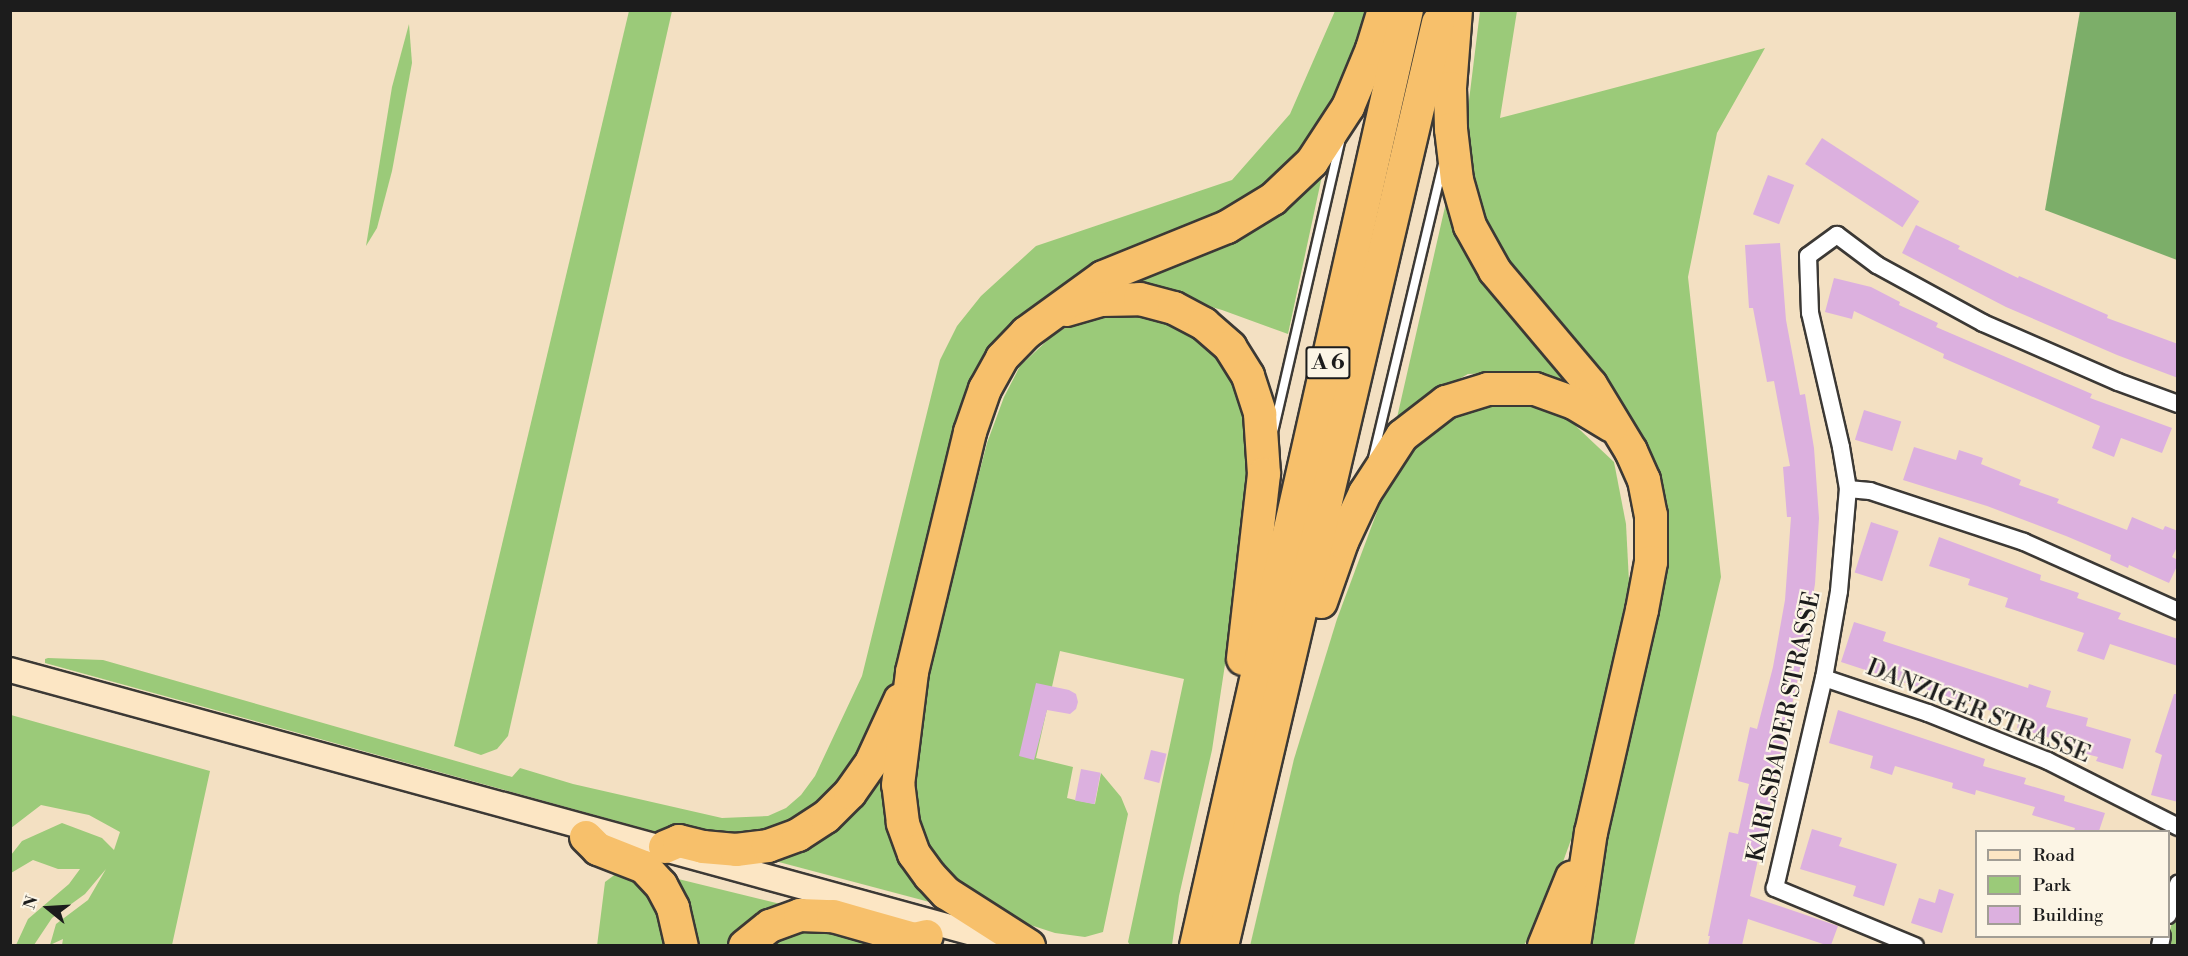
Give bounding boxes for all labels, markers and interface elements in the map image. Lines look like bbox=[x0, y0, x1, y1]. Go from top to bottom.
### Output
road number: A 6 bbox=[1304, 344, 1352, 382]
street label: KARLSBADER STRASSE bbox=[1742, 589, 1828, 865]
street label: DANZIGER STRASSE bbox=[1862, 654, 2094, 770]
legend bbox=[1975, 830, 2170, 938]
text: Road bbox=[2033, 844, 2075, 867]
text: Park bbox=[2033, 874, 2070, 897]
north arrow bbox=[18, 878, 78, 938]
text: N bbox=[19, 893, 42, 912]
text: Building bbox=[2033, 904, 2103, 927]

